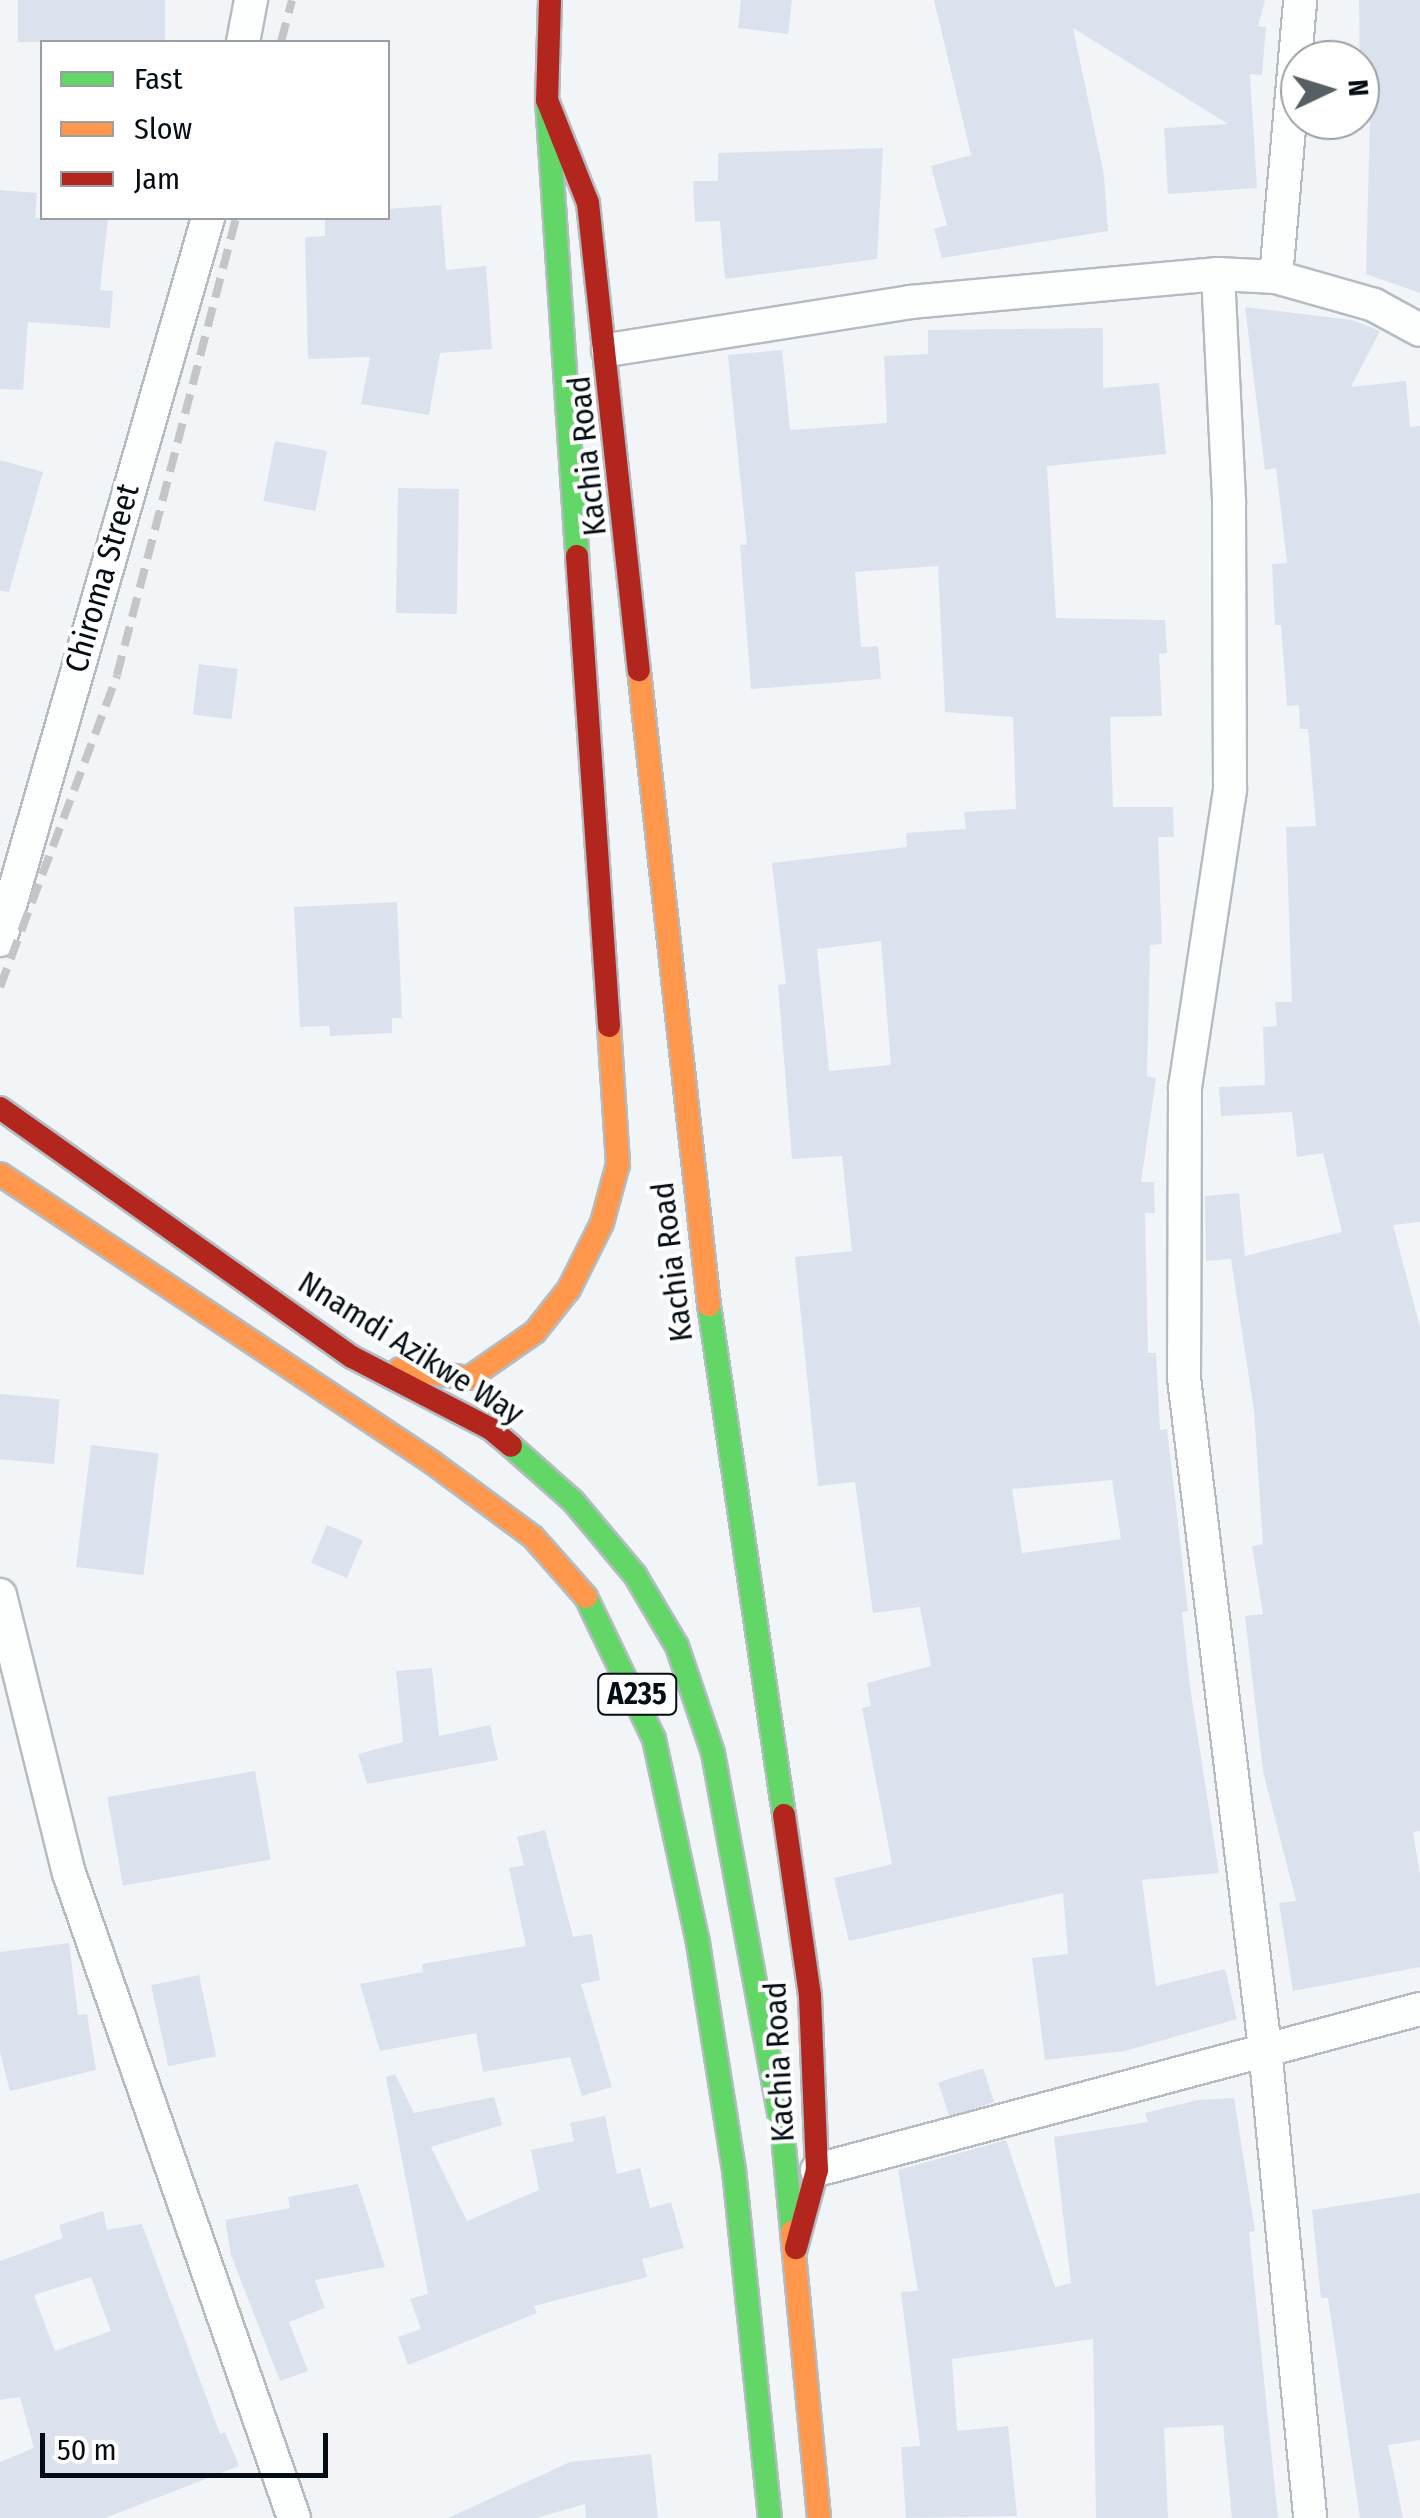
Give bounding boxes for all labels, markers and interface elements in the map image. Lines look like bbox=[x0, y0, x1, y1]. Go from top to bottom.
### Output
legend bbox=[40, 40, 390, 220]
north arrow bbox=[1280, 40, 1380, 140]
text: Fast bbox=[134, 61, 182, 97]
text: N bbox=[1341, 78, 1375, 98]
text: Slow bbox=[134, 111, 192, 147]
text: Jam bbox=[134, 161, 180, 197]
street label: Kachia Road bbox=[560, 374, 614, 538]
street label: Chiroma Street bbox=[57, 479, 147, 677]
street label: Kachia Road bbox=[643, 1180, 701, 1344]
street label: Nnamdi Azikwe Way bbox=[291, 1263, 531, 1433]
road number: A235 bbox=[597, 1669, 677, 1719]
street label: Kachia Road bbox=[756, 1981, 802, 2143]
scale bar bbox=[45, 2413, 332, 2475]
text: 50 m bbox=[57, 2432, 117, 2468]

